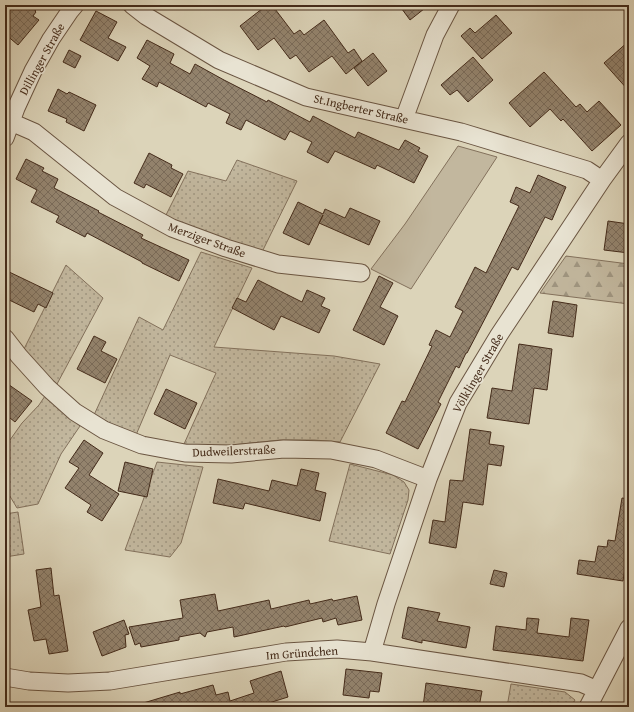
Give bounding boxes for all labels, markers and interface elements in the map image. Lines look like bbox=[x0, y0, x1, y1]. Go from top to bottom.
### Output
street label: Dillinger Straße bbox=[15, 19, 69, 98]
street label: St.Ingberter Straße bbox=[312, 89, 411, 128]
street label: Merziger Straße bbox=[166, 218, 249, 262]
street label: Völklinger Straße bbox=[448, 329, 507, 416]
street label: Dudweilerstraße bbox=[192, 441, 276, 460]
street label: Im Gründchen bbox=[265, 641, 339, 663]

